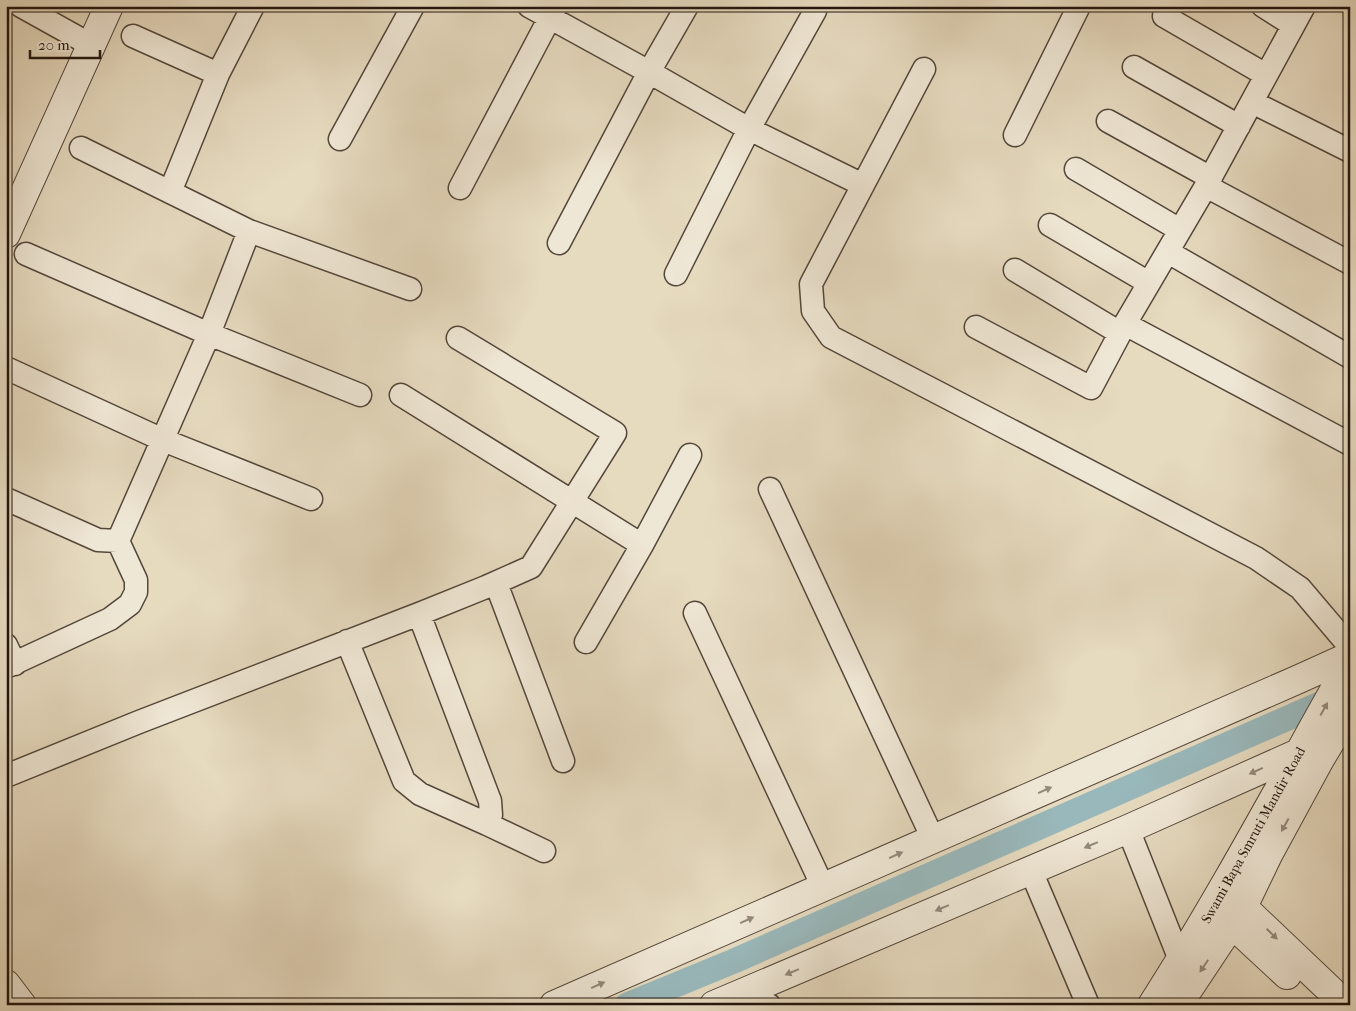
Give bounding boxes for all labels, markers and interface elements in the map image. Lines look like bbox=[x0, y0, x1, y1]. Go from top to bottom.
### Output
scale bar bbox=[30, 28, 100, 60]
text: 20 m bbox=[38, 36, 70, 54]
one-way arrow bbox=[1319, 702, 1328, 715]
street label: Swami Bapa Smruti Mandir Road bbox=[1198, 744, 1309, 927]
one-way arrow bbox=[1248, 767, 1263, 776]
one-way arrow bbox=[1038, 786, 1052, 794]
one-way arrow bbox=[1280, 818, 1289, 832]
one-way arrow bbox=[1084, 841, 1098, 849]
one-way arrow bbox=[889, 851, 903, 859]
one-way arrow bbox=[935, 905, 949, 913]
one-way arrow bbox=[740, 916, 754, 924]
one-way arrow bbox=[1265, 928, 1277, 940]
one-way arrow bbox=[1199, 959, 1208, 972]
one-way arrow bbox=[785, 968, 799, 976]
one-way arrow bbox=[591, 981, 605, 989]

